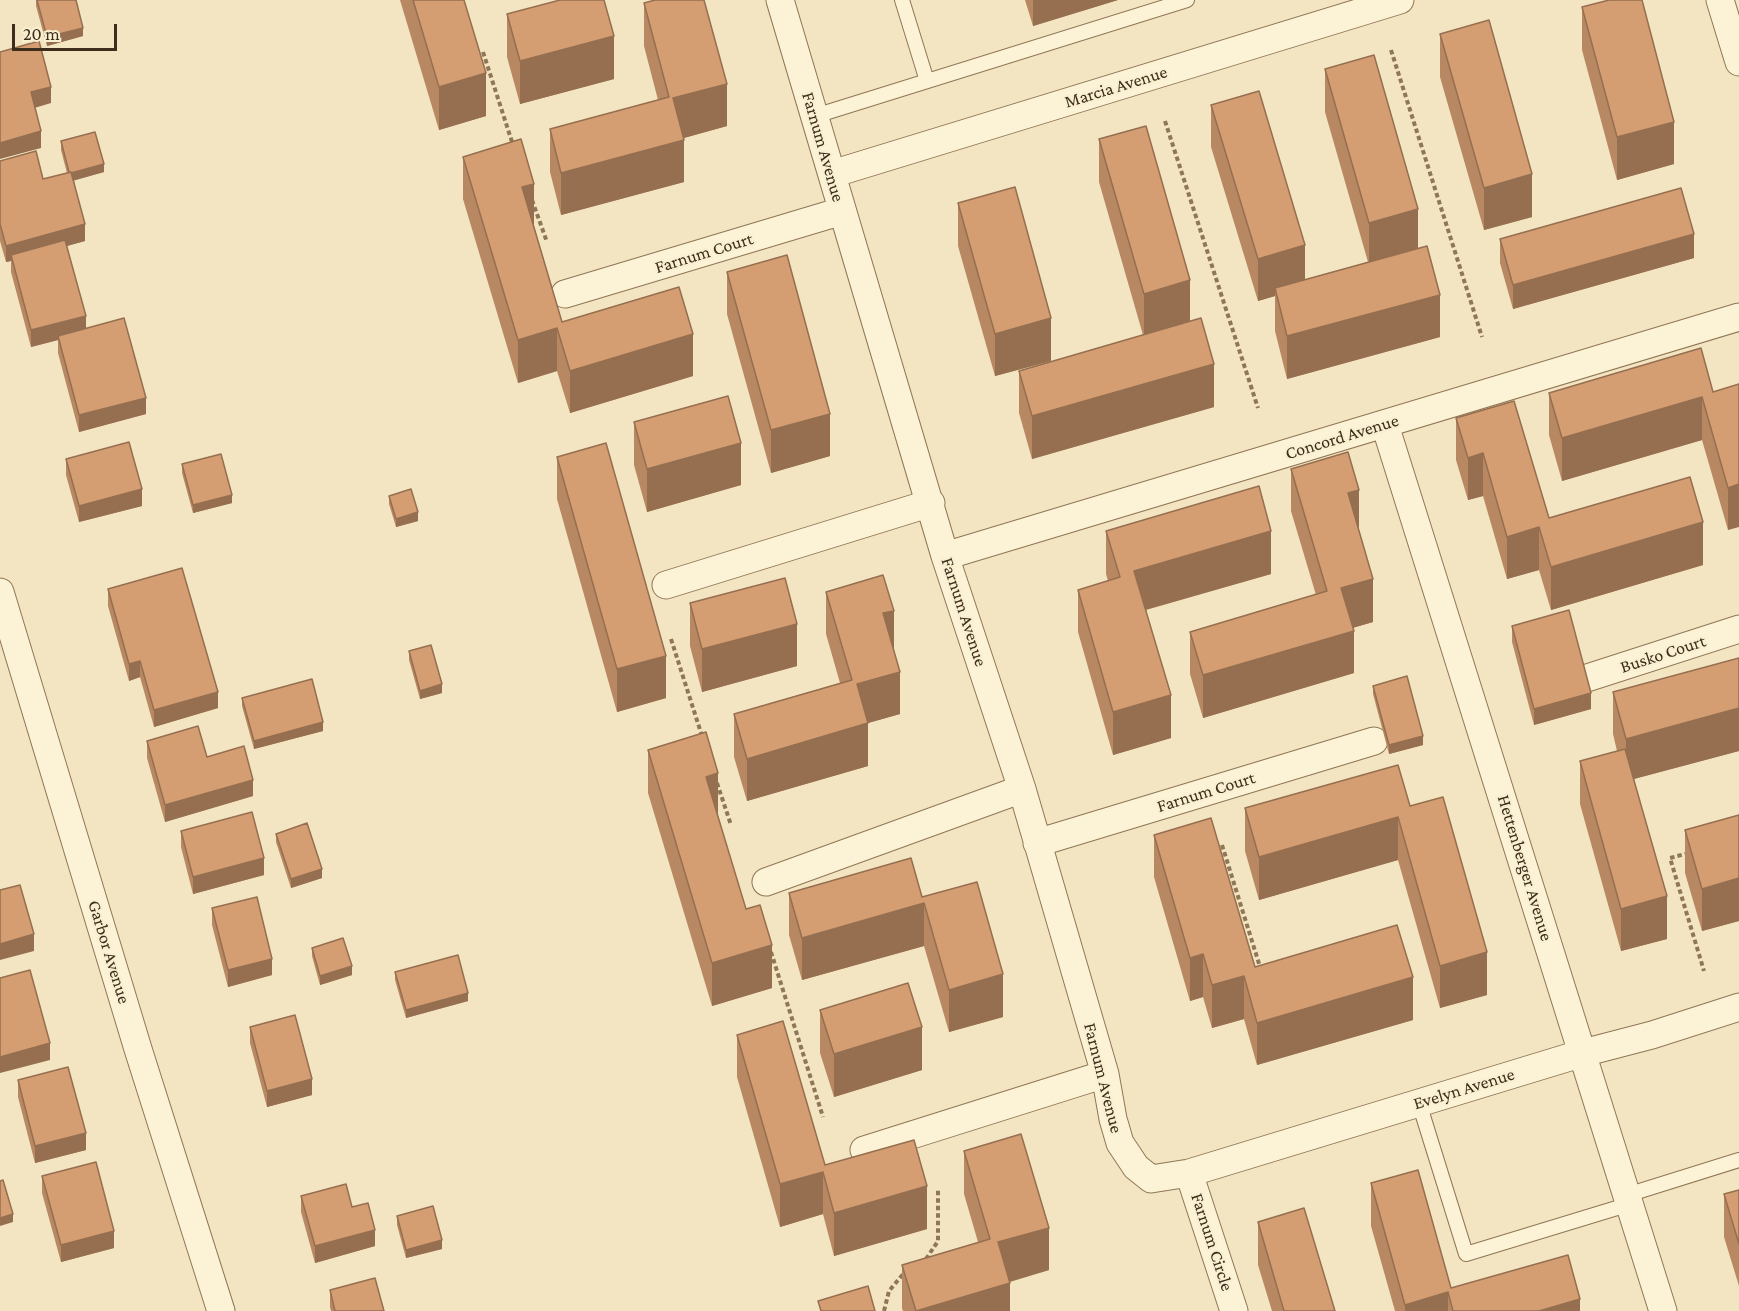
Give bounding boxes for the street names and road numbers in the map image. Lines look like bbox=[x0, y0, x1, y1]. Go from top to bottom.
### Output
street label: Marcia Avenue bbox=[1062, 61, 1170, 113]
street label: Farnum Avenue bbox=[797, 90, 849, 204]
street label: Farnum Court bbox=[652, 228, 756, 278]
street label: Concord Avenue bbox=[1283, 410, 1401, 464]
street label: Farnum Avenue bbox=[936, 555, 992, 669]
street label: Busko Court bbox=[1618, 630, 1708, 678]
street label: Farnum Court bbox=[1154, 767, 1258, 817]
street label: Hettenberger Avenue bbox=[1493, 792, 1557, 944]
street label: Garbor Avenue bbox=[83, 898, 135, 1006]
street label: Farnum Avenue bbox=[1079, 1020, 1127, 1136]
street label: Evelyn Avenue bbox=[1411, 1063, 1517, 1115]
street label: Farnum Circle bbox=[1186, 1190, 1238, 1294]

